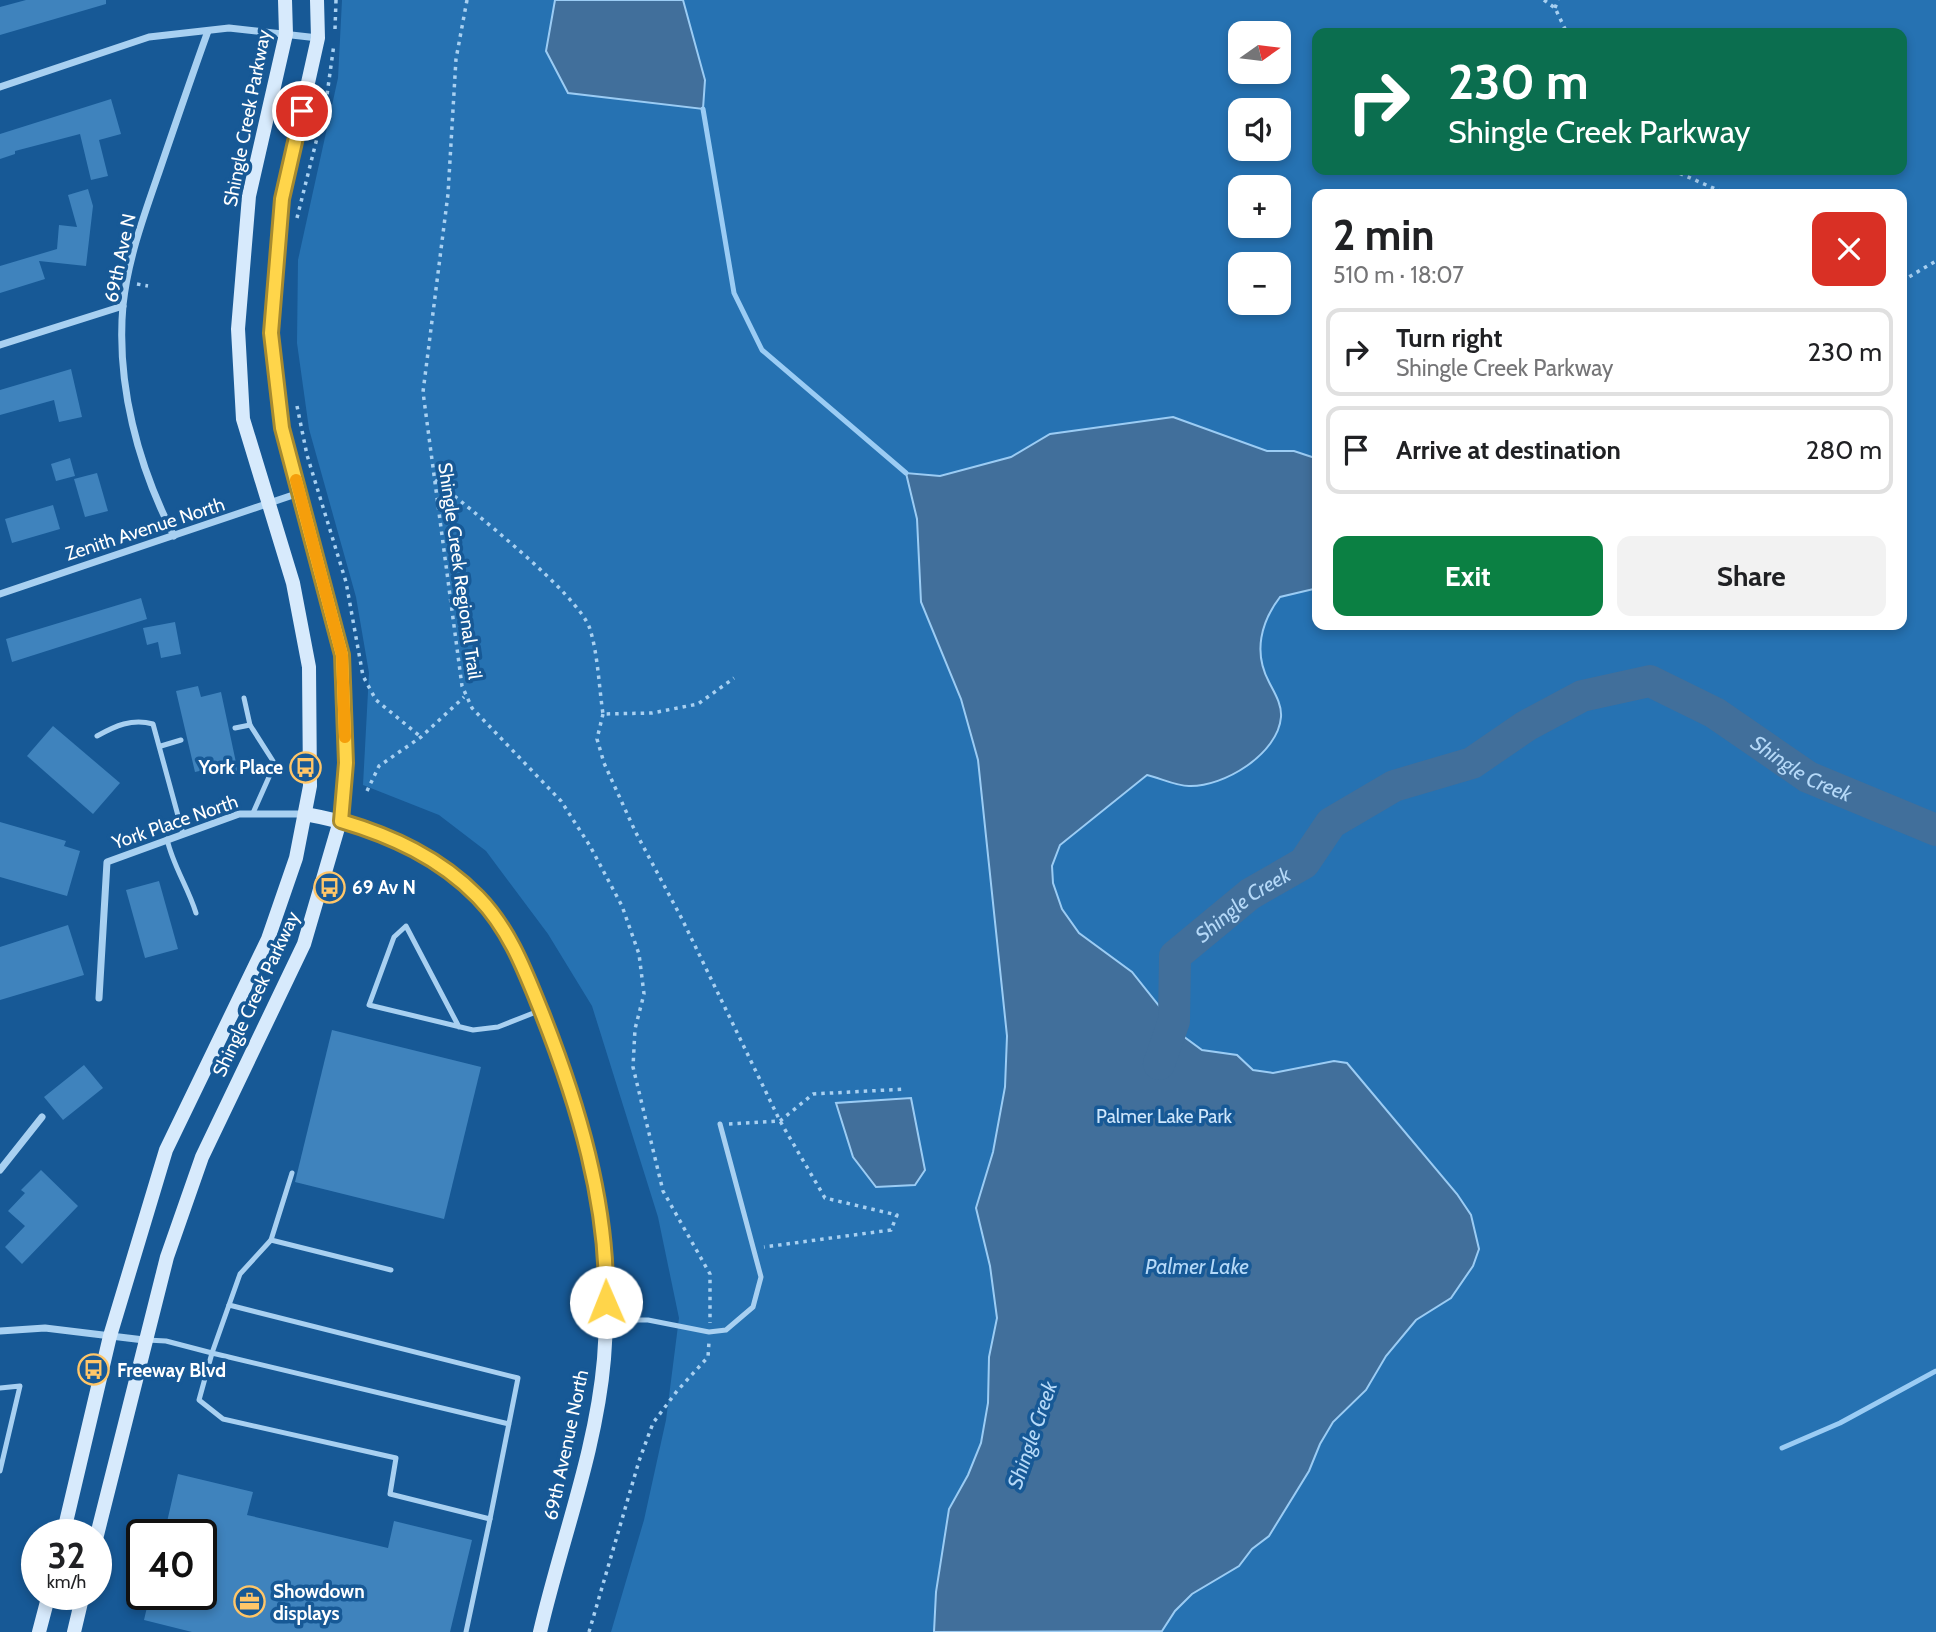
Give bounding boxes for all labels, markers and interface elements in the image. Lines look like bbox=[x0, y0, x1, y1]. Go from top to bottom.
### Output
north arrow bbox=[1228, 21, 1292, 84]
map controls bbox=[1228, 21, 1291, 315]
street label: Shingle Creek Parkway bbox=[219, 27, 276, 208]
text: 230 m bbox=[1448, 52, 1589, 111]
icon: right bbox=[1333, 56, 1424, 147]
pin bbox=[272, 81, 332, 141]
icon: arrive bbox=[283, 92, 321, 130]
button: sound bbox=[1228, 98, 1291, 161]
text: Shingle Creek Parkway bbox=[1448, 112, 1751, 151]
button: + bbox=[1228, 175, 1291, 238]
text: 2 min bbox=[1333, 209, 1434, 261]
street label: 69th Ave N bbox=[99, 212, 141, 304]
button: close bbox=[1812, 212, 1886, 286]
button: − bbox=[1228, 252, 1291, 315]
text: 510 m · 18:07 bbox=[1333, 261, 1464, 289]
text: Turn right bbox=[1396, 322, 1502, 354]
icon: right bbox=[1337, 333, 1375, 371]
text: 230 m bbox=[1808, 336, 1882, 368]
text: Shingle Creek Parkway bbox=[1396, 354, 1613, 382]
icon: arrive bbox=[1337, 431, 1375, 469]
text: Arrive at destination bbox=[1396, 434, 1621, 466]
text: 280 m bbox=[1806, 434, 1882, 466]
street label: Shingle Creek Regional Trail bbox=[433, 461, 487, 682]
street label: Zenith Avenue North bbox=[62, 492, 228, 566]
button: Exit bbox=[1333, 536, 1603, 616]
button: Share bbox=[1617, 536, 1886, 616]
water label: Shingle Creek bbox=[1747, 729, 1856, 807]
bus stop icon: York Place bbox=[289, 750, 323, 784]
place label: York Place bbox=[197, 756, 283, 779]
street label: York Place North bbox=[108, 790, 241, 855]
water label: Shingle Creek bbox=[1190, 861, 1295, 947]
bus stop icon: 69 Av N bbox=[312, 870, 346, 904]
place label: 69 Av N bbox=[352, 876, 416, 899]
street label: Shingle Creek Parkway bbox=[208, 907, 305, 1080]
park label: Palmer Lake Park bbox=[1096, 1105, 1232, 1128]
water label: Palmer Lake bbox=[1145, 1254, 1249, 1279]
position arrow bbox=[569, 1265, 643, 1339]
bus stop icon: Freeway Blvd bbox=[77, 1353, 111, 1387]
place label: Freeway Blvd bbox=[117, 1359, 226, 1382]
street label: 69th Avenue North bbox=[539, 1368, 593, 1522]
water label: Shingle Creek bbox=[1002, 1377, 1062, 1492]
speed limit sign: 40 bbox=[126, 1519, 217, 1610]
text: 32 bbox=[48, 1534, 85, 1577]
text: km/h bbox=[47, 1571, 86, 1593]
place label: Showdown displays bbox=[273, 1580, 365, 1625]
office icon: Showdown displays bbox=[233, 1585, 267, 1619]

